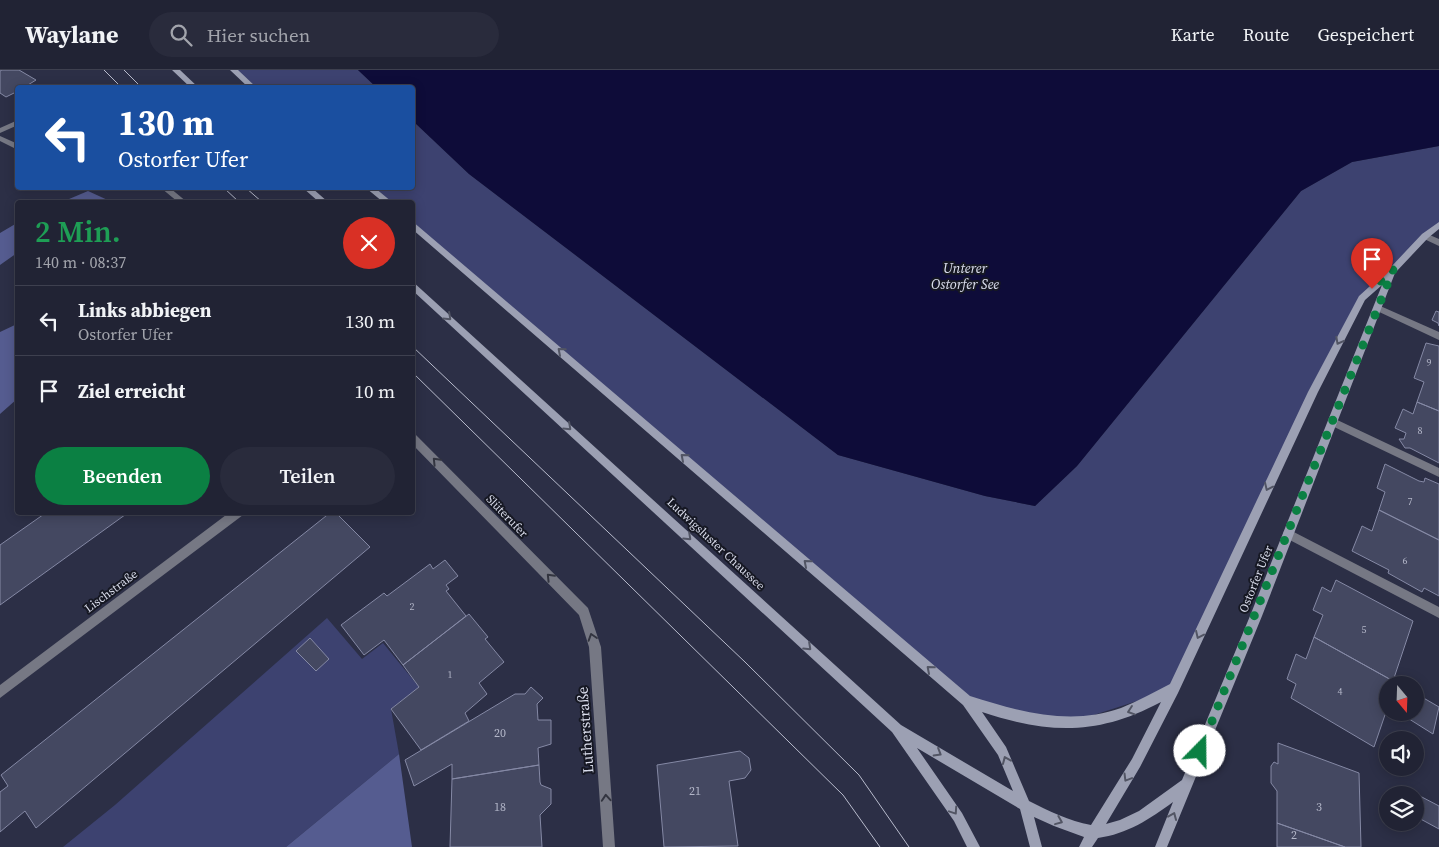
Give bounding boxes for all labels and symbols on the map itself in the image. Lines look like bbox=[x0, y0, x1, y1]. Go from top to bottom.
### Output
pin bbox=[1351, 238, 1393, 289]
water label: Unterer Ostorfer See bbox=[931, 258, 999, 294]
one-way arrow bbox=[443, 311, 452, 320]
one-way arrow bbox=[1335, 336, 1345, 345]
one-way arrow bbox=[557, 348, 566, 357]
house number: 9 bbox=[1427, 356, 1432, 369]
one-way arrow bbox=[563, 421, 572, 430]
house number: 8 bbox=[1418, 424, 1423, 437]
one-way arrow bbox=[681, 455, 690, 463]
one-way arrow bbox=[433, 458, 442, 467]
one-way arrow bbox=[1264, 482, 1274, 491]
street label: Slüterufer bbox=[483, 491, 531, 541]
street label: Ludwigsluster Chaussee bbox=[664, 494, 768, 594]
house number: 7 bbox=[1408, 495, 1413, 508]
one-way arrow bbox=[682, 531, 691, 540]
street label: Ostorfer Ufer bbox=[1235, 543, 1277, 615]
house number: 6 bbox=[1403, 554, 1408, 567]
one-way arrow bbox=[804, 560, 813, 569]
street label: Lischstraße bbox=[81, 566, 141, 616]
one-way arrow bbox=[547, 574, 556, 583]
house number: 2 bbox=[410, 600, 415, 613]
house number: 5 bbox=[1362, 623, 1367, 636]
one-way arrow bbox=[1196, 629, 1206, 638]
one-way arrow bbox=[588, 633, 598, 641]
one-way arrow bbox=[802, 641, 811, 650]
one-way arrow bbox=[927, 666, 936, 675]
house number: 1 bbox=[448, 668, 453, 681]
north arrow bbox=[1379, 676, 1424, 721]
house number: 4 bbox=[1338, 685, 1343, 698]
street label: Lutherstraße bbox=[571, 686, 599, 774]
one-way arrow bbox=[1127, 705, 1136, 715]
position arrow bbox=[1173, 724, 1225, 776]
house number: 20 bbox=[494, 725, 506, 741]
one-way arrow bbox=[933, 746, 942, 756]
one-way arrow bbox=[1002, 756, 1013, 765]
one-way arrow bbox=[1124, 773, 1133, 782]
house number: 21 bbox=[689, 783, 701, 799]
one-way arrow bbox=[600, 794, 611, 802]
house number: 18 bbox=[494, 799, 506, 815]
house number: 3 bbox=[1316, 799, 1322, 815]
one-way arrow bbox=[948, 805, 957, 815]
one-way arrow bbox=[1167, 812, 1178, 821]
one-way arrow bbox=[1054, 815, 1063, 825]
house number: 2 bbox=[1291, 827, 1297, 843]

